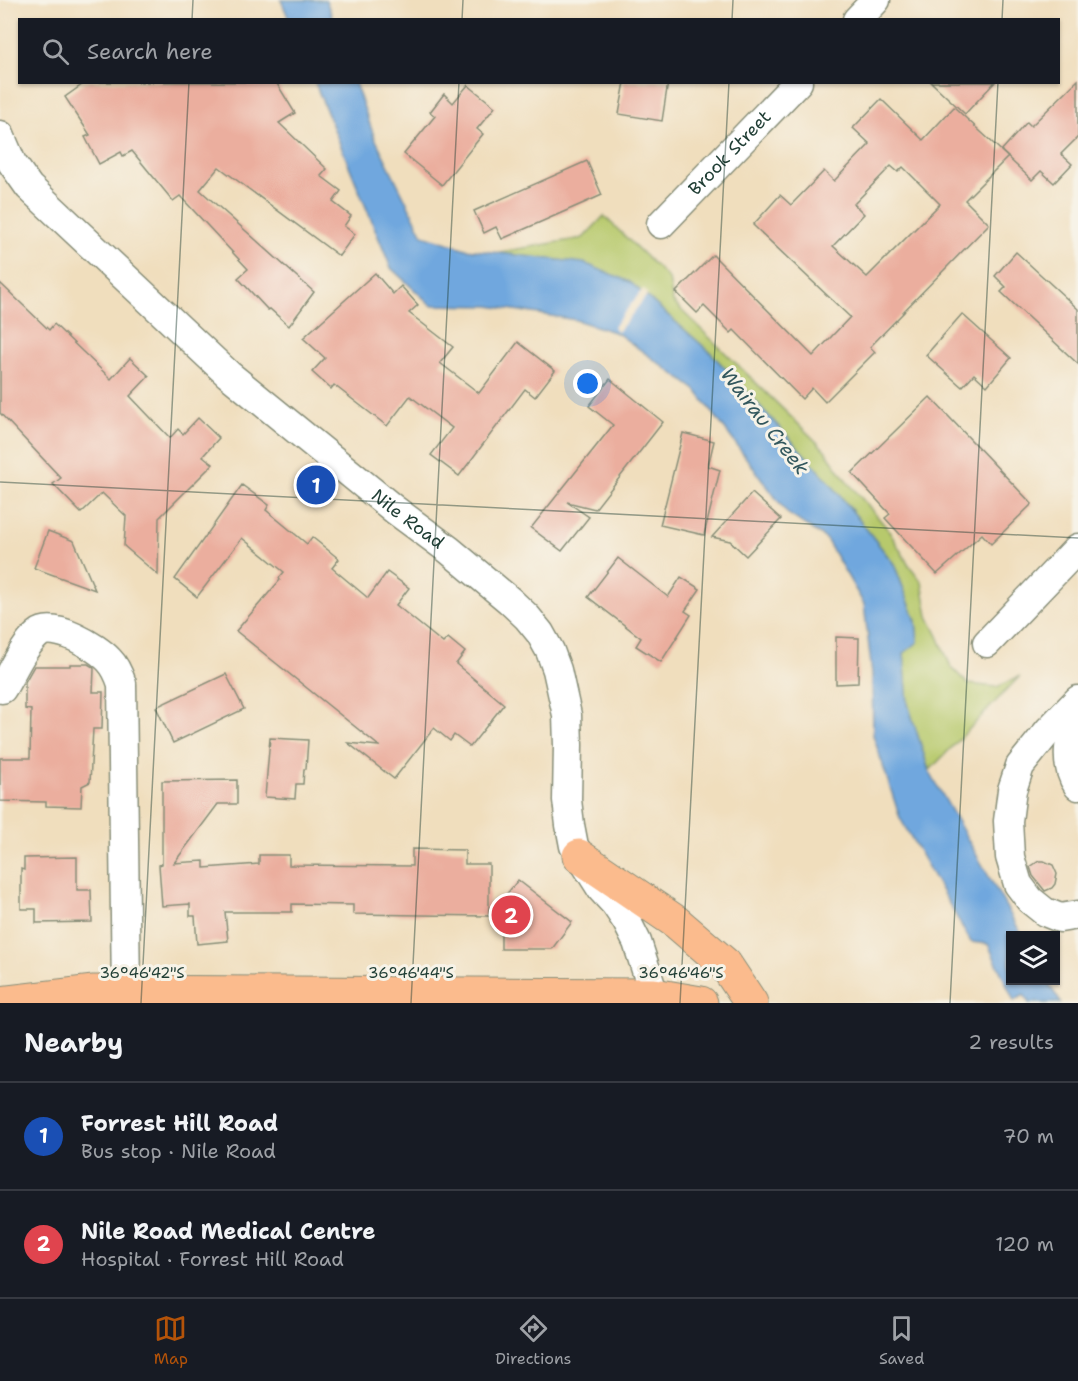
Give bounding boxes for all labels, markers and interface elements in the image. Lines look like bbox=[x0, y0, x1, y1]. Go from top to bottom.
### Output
search box bbox=[18, 18, 1060, 84]
icon: search bbox=[39, 35, 72, 68]
text: Search here bbox=[87, 37, 213, 66]
street label: Brook Street bbox=[683, 105, 776, 200]
water label: Wairau Creek bbox=[715, 362, 815, 480]
your location bbox=[573, 369, 602, 398]
pin: 1 bbox=[296, 462, 336, 508]
street label: Nile Road bbox=[366, 484, 449, 554]
pin: 2 bbox=[492, 892, 530, 938]
map controls bbox=[1006, 931, 1060, 985]
button: layers bbox=[1006, 931, 1060, 985]
text: 36°46'42"S bbox=[99, 963, 185, 983]
text: 36°46'44"S bbox=[368, 963, 454, 983]
text: 36°46'46"S bbox=[638, 963, 724, 983]
text: Nearby bbox=[24, 1025, 123, 1060]
text: 2 results bbox=[968, 1029, 1054, 1055]
text: Forrest Hill Road bbox=[81, 1109, 278, 1138]
text: 1 bbox=[39, 1123, 48, 1149]
text: 70 m bbox=[1002, 1123, 1054, 1149]
text: Bus stop · Nile Road bbox=[81, 1138, 276, 1164]
text: Nile Road Medical Centre bbox=[81, 1217, 375, 1246]
text: 2 bbox=[37, 1231, 51, 1257]
text: 120 m bbox=[995, 1231, 1054, 1257]
text: Hospital · Forrest Hill Road bbox=[81, 1246, 344, 1272]
tab: Map bbox=[154, 1312, 188, 1369]
tab: Directions bbox=[495, 1312, 572, 1369]
tab: Saved bbox=[879, 1312, 924, 1369]

